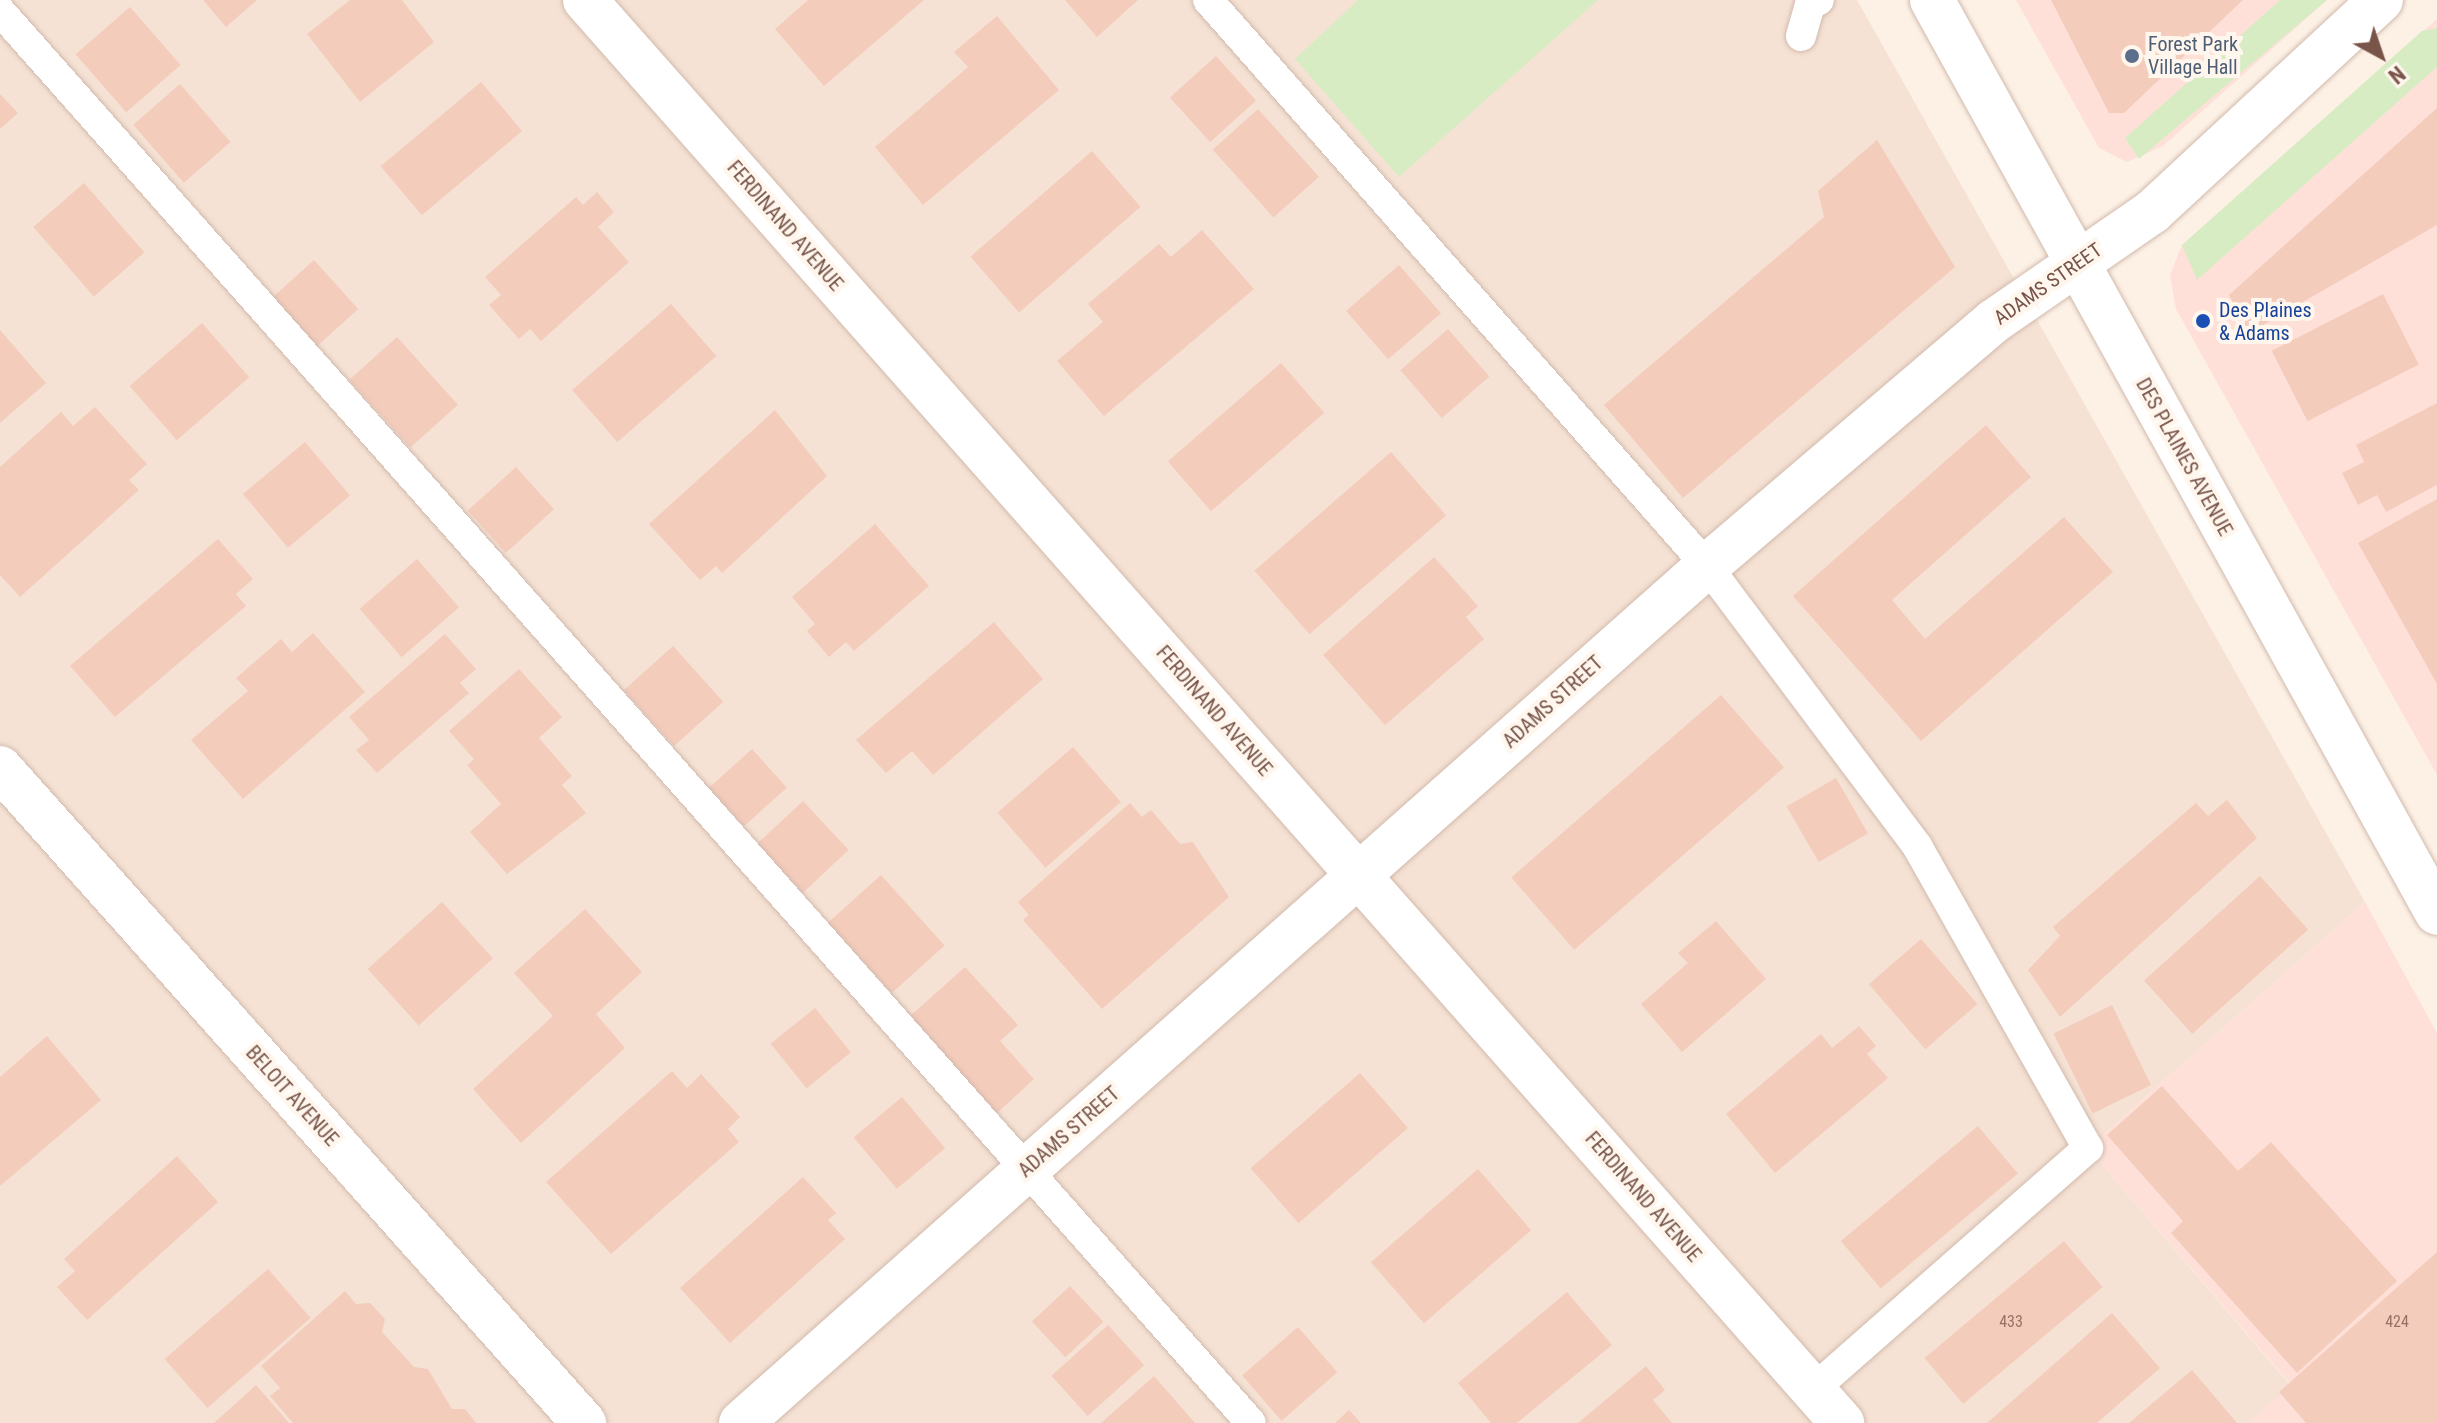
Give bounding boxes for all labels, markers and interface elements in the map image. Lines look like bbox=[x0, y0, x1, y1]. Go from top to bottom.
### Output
north arrow bbox=[2341, 16, 2421, 96]
place label: Forest Park Village Hall bbox=[2148, 32, 2238, 79]
marker: Forest Park Village Hall bbox=[2123, 47, 2141, 65]
text: N bbox=[2384, 61, 2410, 89]
street label: FERDINAND AVENUE bbox=[722, 156, 848, 296]
street label: ADAMS STREET bbox=[1989, 238, 2107, 330]
place label: Des Plaines & Adams bbox=[2219, 298, 2312, 345]
marker: Des Plaines & Adams bbox=[2194, 312, 2212, 330]
street label: DES PLAINES AVENUE bbox=[2131, 374, 2237, 540]
street label: FERDINAND AVENUE bbox=[1151, 641, 1277, 781]
street label: ADAMS STREET bbox=[1498, 651, 1608, 753]
street label: BELOIT AVENUE bbox=[241, 1041, 343, 1151]
street label: ADAMS STREET bbox=[1013, 1082, 1125, 1182]
street label: FERDINAND AVENUE bbox=[1580, 1127, 1706, 1267]
house number: 433 bbox=[1999, 1312, 2023, 1332]
house number: 424 bbox=[2385, 1312, 2409, 1332]

